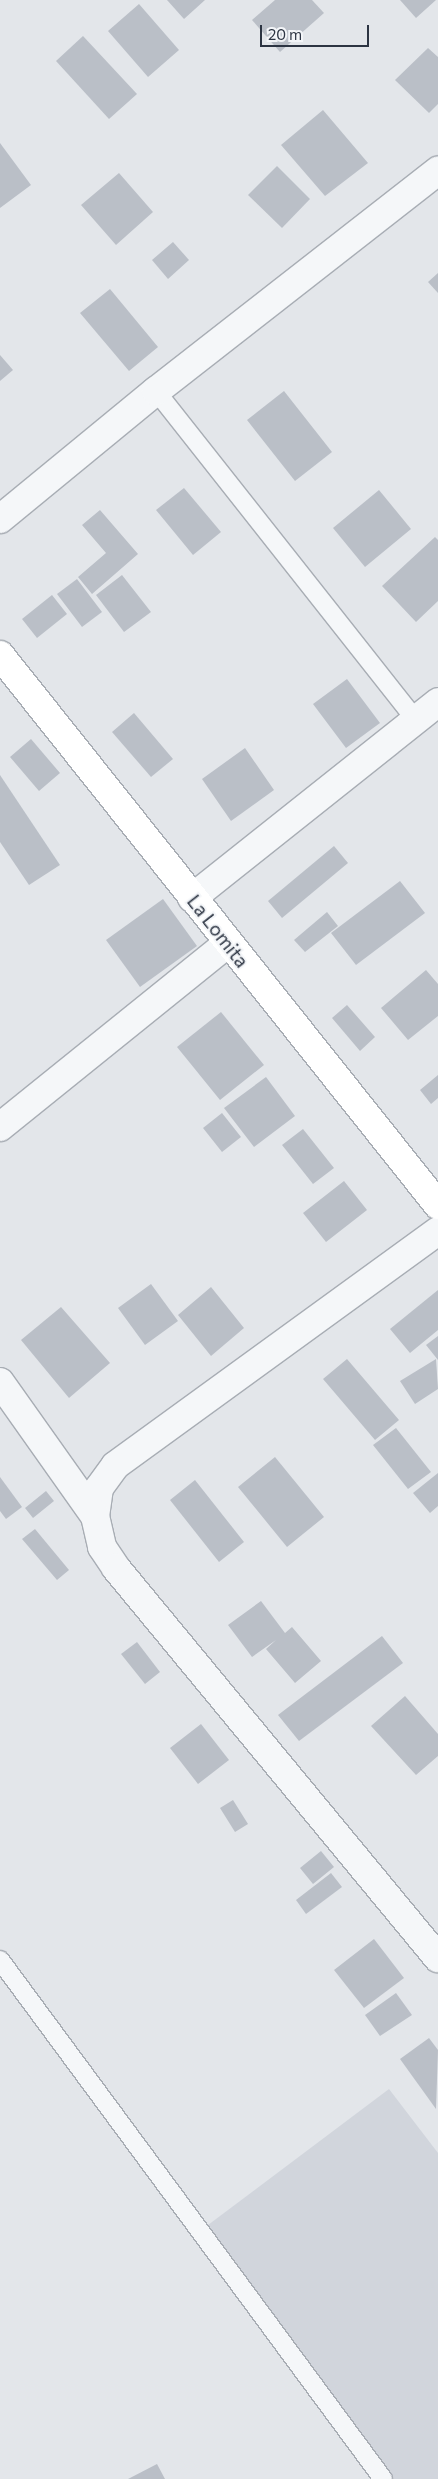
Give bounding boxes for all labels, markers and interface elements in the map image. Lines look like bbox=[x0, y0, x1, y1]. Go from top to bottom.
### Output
scale bar bbox=[263, 15, 372, 47]
text: 20 m bbox=[268, 25, 302, 43]
street label: La Lomita bbox=[183, 890, 253, 972]

